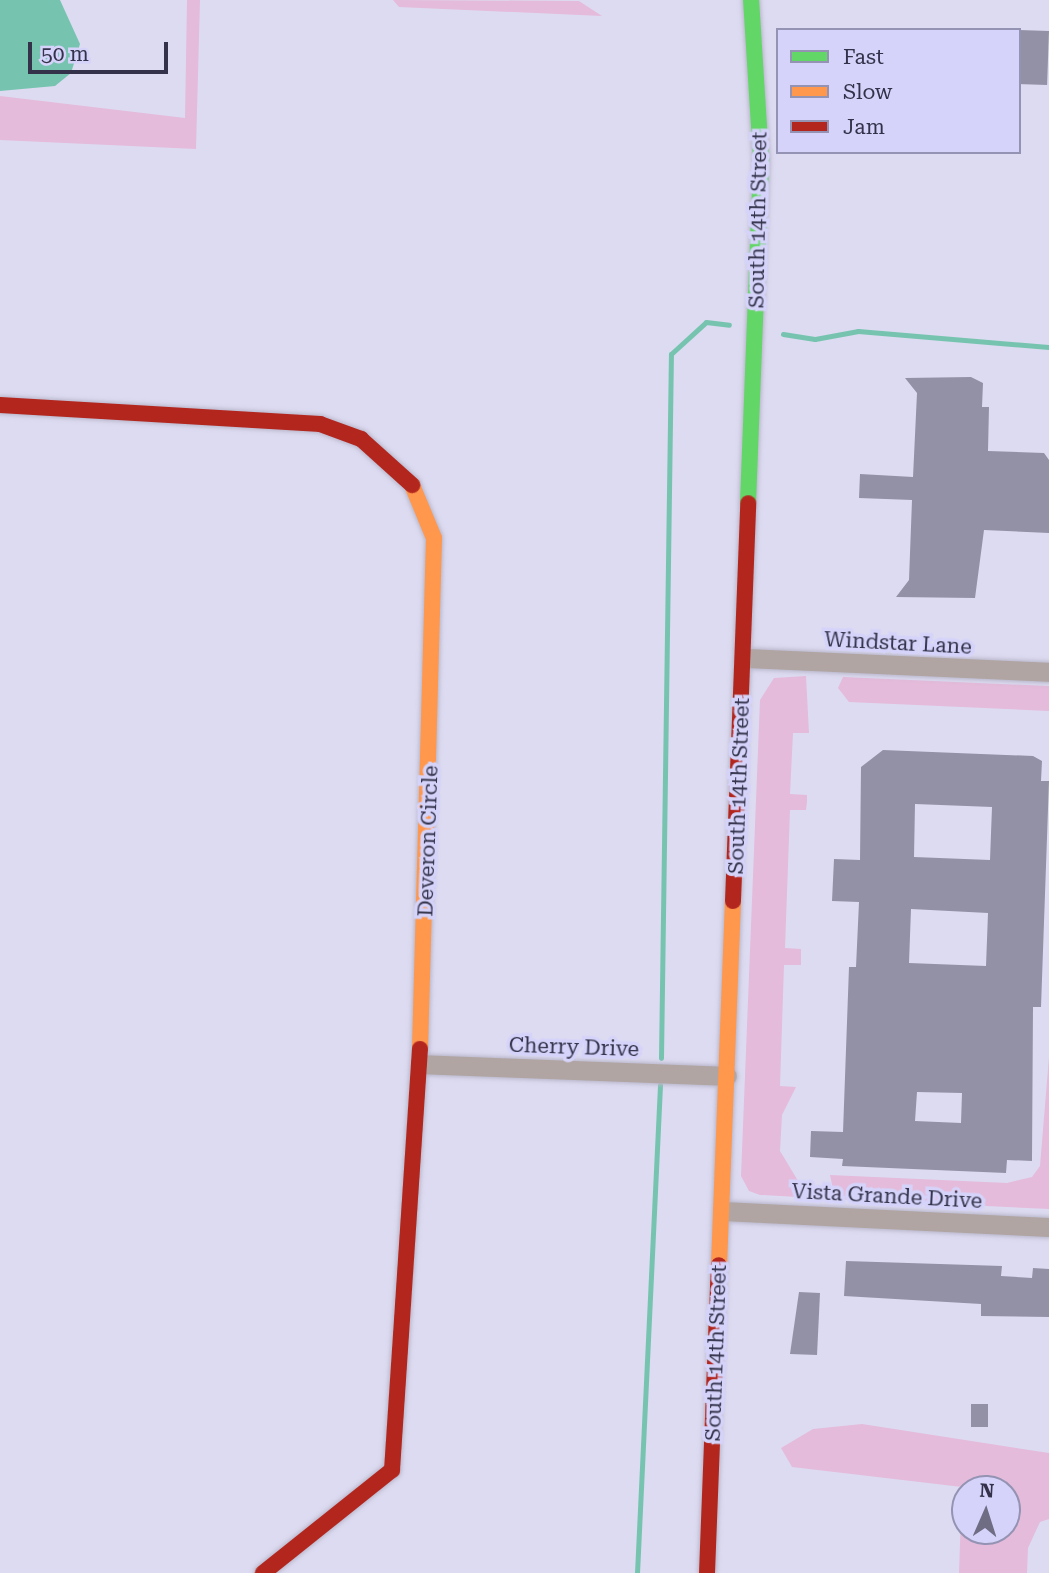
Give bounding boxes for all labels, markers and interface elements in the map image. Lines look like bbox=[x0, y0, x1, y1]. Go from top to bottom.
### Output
scale bar bbox=[32, 28, 172, 72]
legend bbox=[776, 28, 1021, 154]
text: 50 m bbox=[41, 42, 89, 66]
text: Fast bbox=[843, 45, 884, 69]
text: Slow bbox=[843, 80, 892, 104]
text: Jam bbox=[843, 115, 885, 139]
street label: South 14th Street bbox=[744, 132, 772, 308]
street label: Windstar Lane bbox=[824, 627, 972, 659]
street label: South 14th Street bbox=[723, 697, 755, 875]
street label: Deveron Circle bbox=[413, 765, 443, 917]
street label: Cherry Drive bbox=[508, 1032, 640, 1062]
street label: Vista Grande Drive bbox=[791, 1178, 983, 1214]
street label: South 14th Street bbox=[700, 1264, 732, 1442]
north arrow bbox=[951, 1475, 1021, 1545]
text: N bbox=[979, 1479, 995, 1502]

